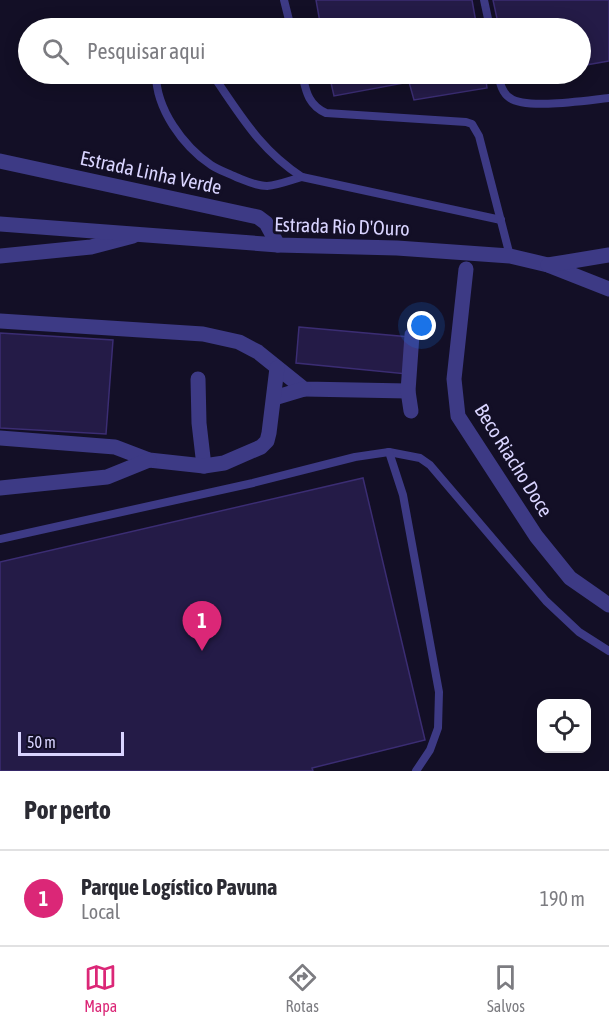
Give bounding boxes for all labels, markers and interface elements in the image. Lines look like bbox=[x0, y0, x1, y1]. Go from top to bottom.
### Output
search box bbox=[18, 18, 591, 84]
icon: search bbox=[39, 35, 72, 68]
text: Pesquisar aqui bbox=[87, 38, 205, 64]
street label: Estrada Linha Verde bbox=[78, 146, 224, 198]
street label: Estrada Rio D'Ouro bbox=[274, 212, 410, 240]
your location bbox=[407, 311, 436, 340]
street label: Beco Riacho Doce bbox=[470, 400, 558, 520]
pin: 1 bbox=[182, 602, 222, 651]
map controls bbox=[537, 699, 591, 753]
button: locate bbox=[537, 699, 591, 753]
scale bar bbox=[18, 729, 124, 756]
text: 50 m bbox=[27, 733, 56, 751]
text: Por perto bbox=[24, 795, 111, 825]
text: Parque Logístico Pavuna bbox=[81, 874, 277, 900]
text: 1 bbox=[39, 887, 48, 910]
text: 190 m bbox=[540, 887, 585, 910]
text: Local bbox=[81, 900, 120, 923]
tab: Mapa bbox=[84, 961, 117, 1015]
tab: Rotas bbox=[286, 961, 319, 1015]
tab: Salvos bbox=[487, 961, 525, 1015]

